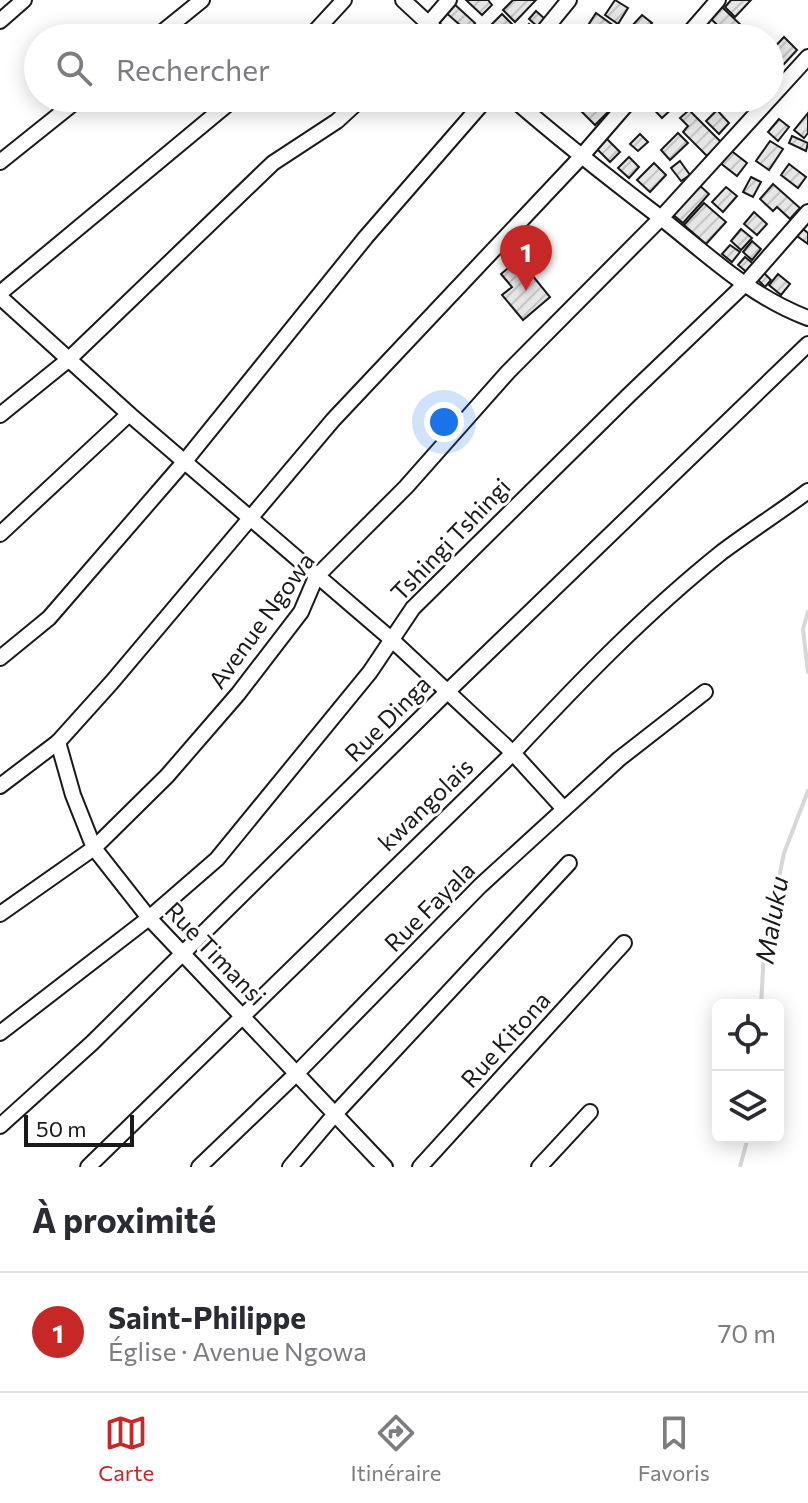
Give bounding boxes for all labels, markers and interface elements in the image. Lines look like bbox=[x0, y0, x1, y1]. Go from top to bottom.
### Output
search box bbox=[24, 24, 784, 112]
icon: search bbox=[52, 46, 96, 90]
text: Rechercher bbox=[116, 50, 270, 87]
pin: 1 bbox=[500, 225, 552, 291]
your location bbox=[424, 402, 464, 442]
street label: Tshingi Tshingi bbox=[384, 472, 516, 606]
street label: Avenue Ngowa bbox=[202, 547, 320, 694]
street label: Rue Dinga bbox=[338, 669, 436, 767]
street label: kwangolais bbox=[371, 751, 479, 856]
street label: Rue Fayala bbox=[378, 855, 480, 957]
water label: Maluku bbox=[748, 874, 793, 966]
street label: Rue Timansi bbox=[160, 895, 273, 1011]
street label: Rue Kitona bbox=[454, 985, 556, 1093]
map controls bbox=[712, 999, 784, 1143]
button: locate bbox=[712, 999, 784, 1071]
button: layers bbox=[712, 1071, 784, 1143]
scale bar bbox=[24, 1111, 134, 1147]
text: 50 m bbox=[36, 1115, 86, 1142]
text: À proximité bbox=[32, 1198, 216, 1240]
text: Saint-Philippe bbox=[108, 1298, 306, 1335]
text: 1 bbox=[52, 1317, 64, 1348]
text: 70 m bbox=[718, 1317, 776, 1348]
text: Église · Avenue Ngowa bbox=[108, 1335, 367, 1366]
tab: Carte bbox=[98, 1411, 154, 1486]
tab: Itinéraire bbox=[351, 1411, 441, 1486]
tab: Favoris bbox=[638, 1411, 710, 1486]

